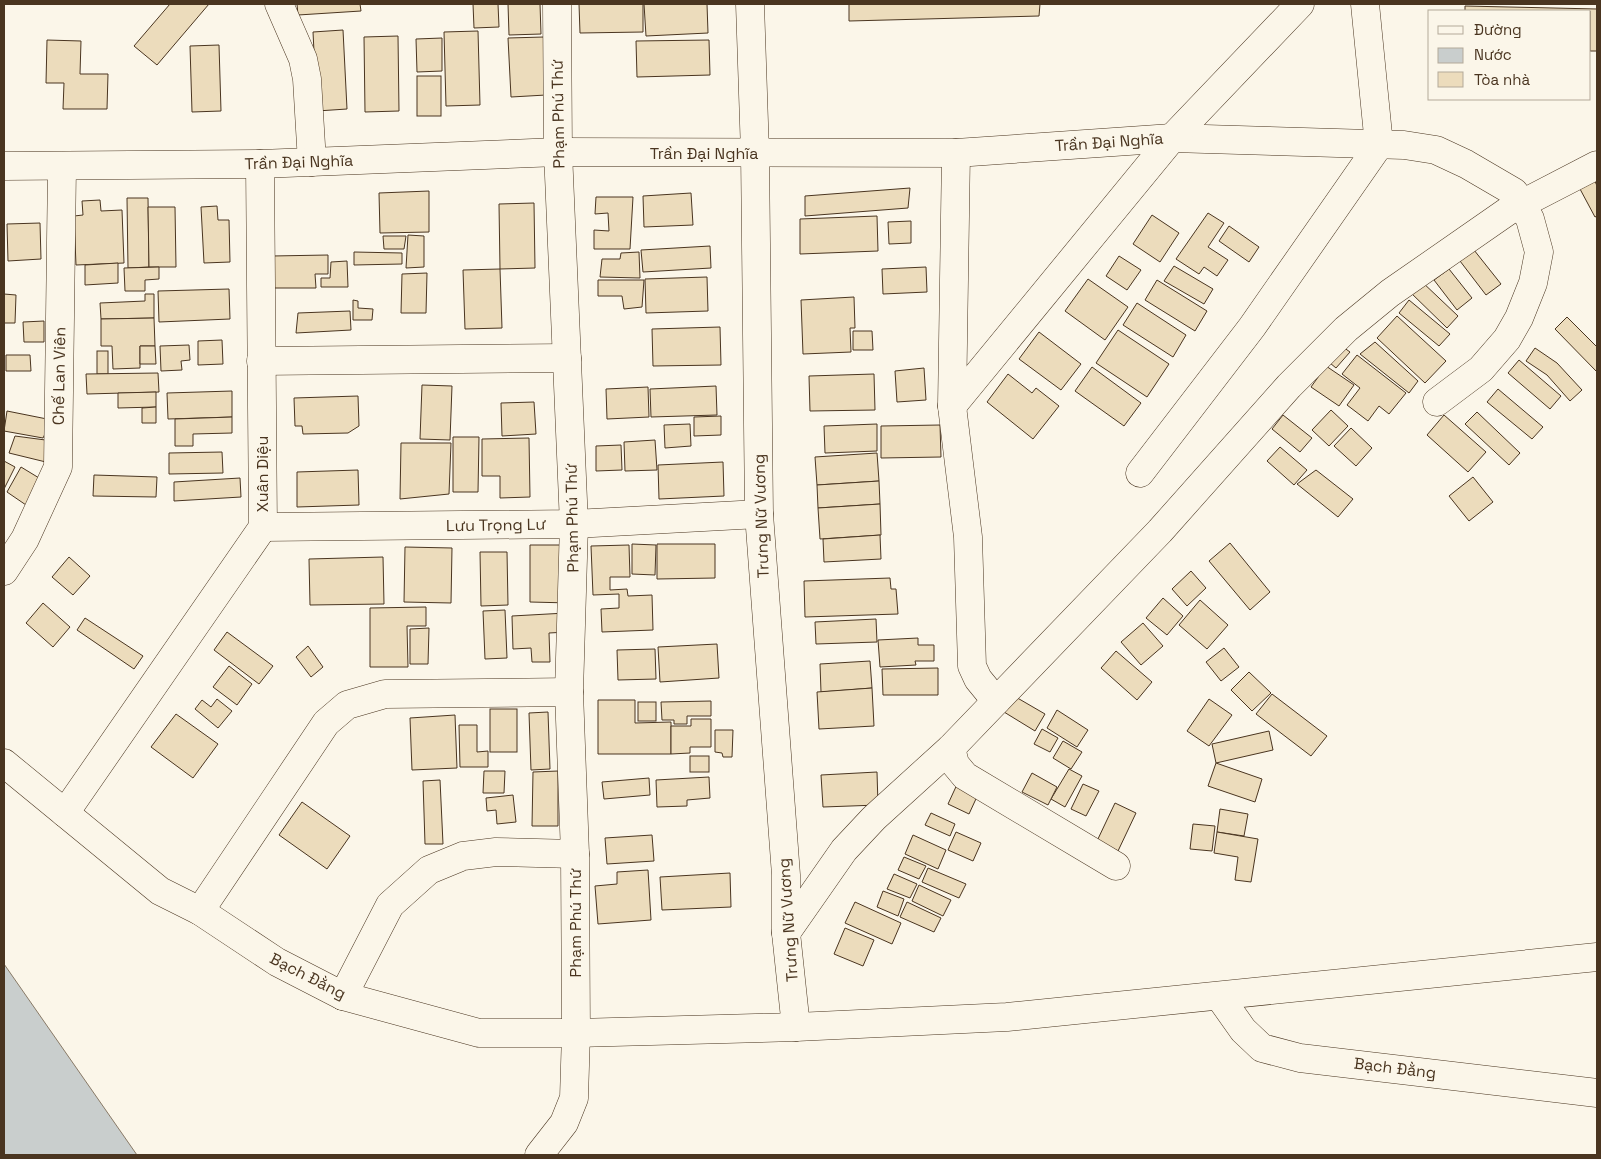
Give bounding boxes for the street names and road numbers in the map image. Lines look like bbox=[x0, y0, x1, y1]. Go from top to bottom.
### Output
street label: Phạm Phú Thứ bbox=[547, 59, 569, 169]
street label: Trần Đại Nghĩa bbox=[1054, 128, 1164, 156]
street label: Trần Đại Nghĩa bbox=[650, 143, 758, 164]
street label: Trần Đại Nghĩa bbox=[244, 150, 354, 174]
street label: Chế Lan Viên bbox=[48, 327, 70, 425]
street label: Xuân Diệu bbox=[252, 436, 273, 512]
street label: Trưng Nữ Vương bbox=[748, 454, 774, 578]
street label: Phạm Phú Thứ bbox=[561, 463, 583, 573]
street label: Lưu Trọng Lư bbox=[446, 514, 547, 536]
street label: Trưng Nữ Vương bbox=[773, 857, 803, 983]
street label: Phạm Phú Thứ bbox=[565, 868, 586, 977]
street label: Bạch Đằng bbox=[266, 948, 350, 1004]
street label: Bạch Đằng bbox=[1353, 1053, 1437, 1083]

